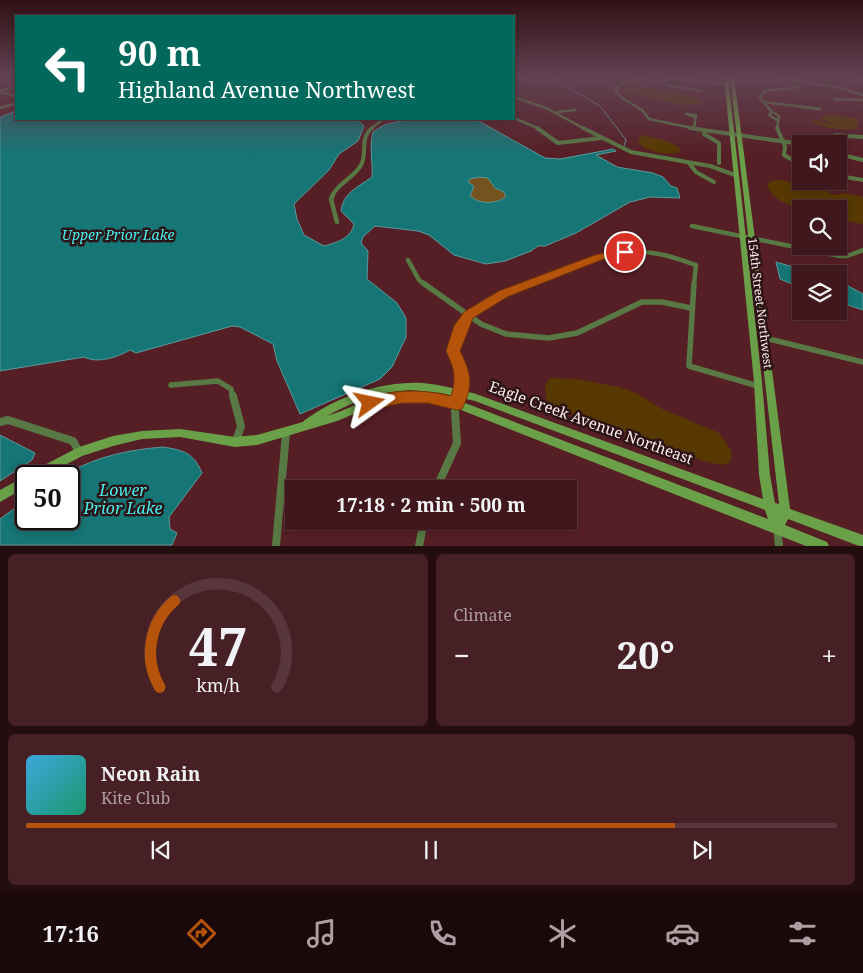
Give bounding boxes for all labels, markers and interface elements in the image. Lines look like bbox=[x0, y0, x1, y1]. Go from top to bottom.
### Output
text: 90 m bbox=[118, 29, 201, 76]
icon: left bbox=[35, 35, 100, 100]
text: Highland Avenue Northwest bbox=[118, 74, 415, 104]
map controls bbox=[792, 135, 847, 320]
button: sound bbox=[792, 135, 847, 190]
button: search bbox=[792, 200, 847, 255]
water label: Upper Prior Lake bbox=[62, 225, 174, 244]
pin bbox=[604, 231, 646, 273]
street label: 154th Street Northwest bbox=[744, 237, 777, 369]
icon: arrive bbox=[611, 238, 639, 266]
button: layers bbox=[792, 265, 847, 320]
position arrow bbox=[343, 376, 395, 428]
street label: Eagle Creek Avenue Northeast bbox=[487, 376, 696, 468]
speed limit sign: 50 bbox=[15, 465, 80, 530]
water label: Lower Prior Lake bbox=[82, 479, 163, 519]
text: 17:18 · 2 min · 500 m bbox=[336, 492, 526, 518]
text: Climate bbox=[454, 604, 512, 626]
text: 47 bbox=[188, 610, 247, 681]
text: 20° bbox=[616, 628, 675, 680]
text: − bbox=[454, 636, 470, 674]
text: + bbox=[821, 636, 837, 674]
text: km/h bbox=[196, 673, 240, 697]
text: Neon Rain bbox=[101, 761, 200, 787]
text: Kite Club bbox=[101, 787, 170, 809]
icon: previous bbox=[147, 836, 175, 864]
icon: pause bbox=[417, 836, 445, 864]
icon: next bbox=[688, 836, 716, 864]
icon: directions bbox=[184, 916, 219, 951]
icon: music bbox=[304, 916, 339, 951]
icon: phone bbox=[425, 916, 460, 951]
icon: climate bbox=[545, 916, 580, 951]
icon: car bbox=[665, 916, 700, 951]
icon: filters bbox=[785, 916, 820, 951]
text: 17:16 bbox=[43, 918, 99, 948]

